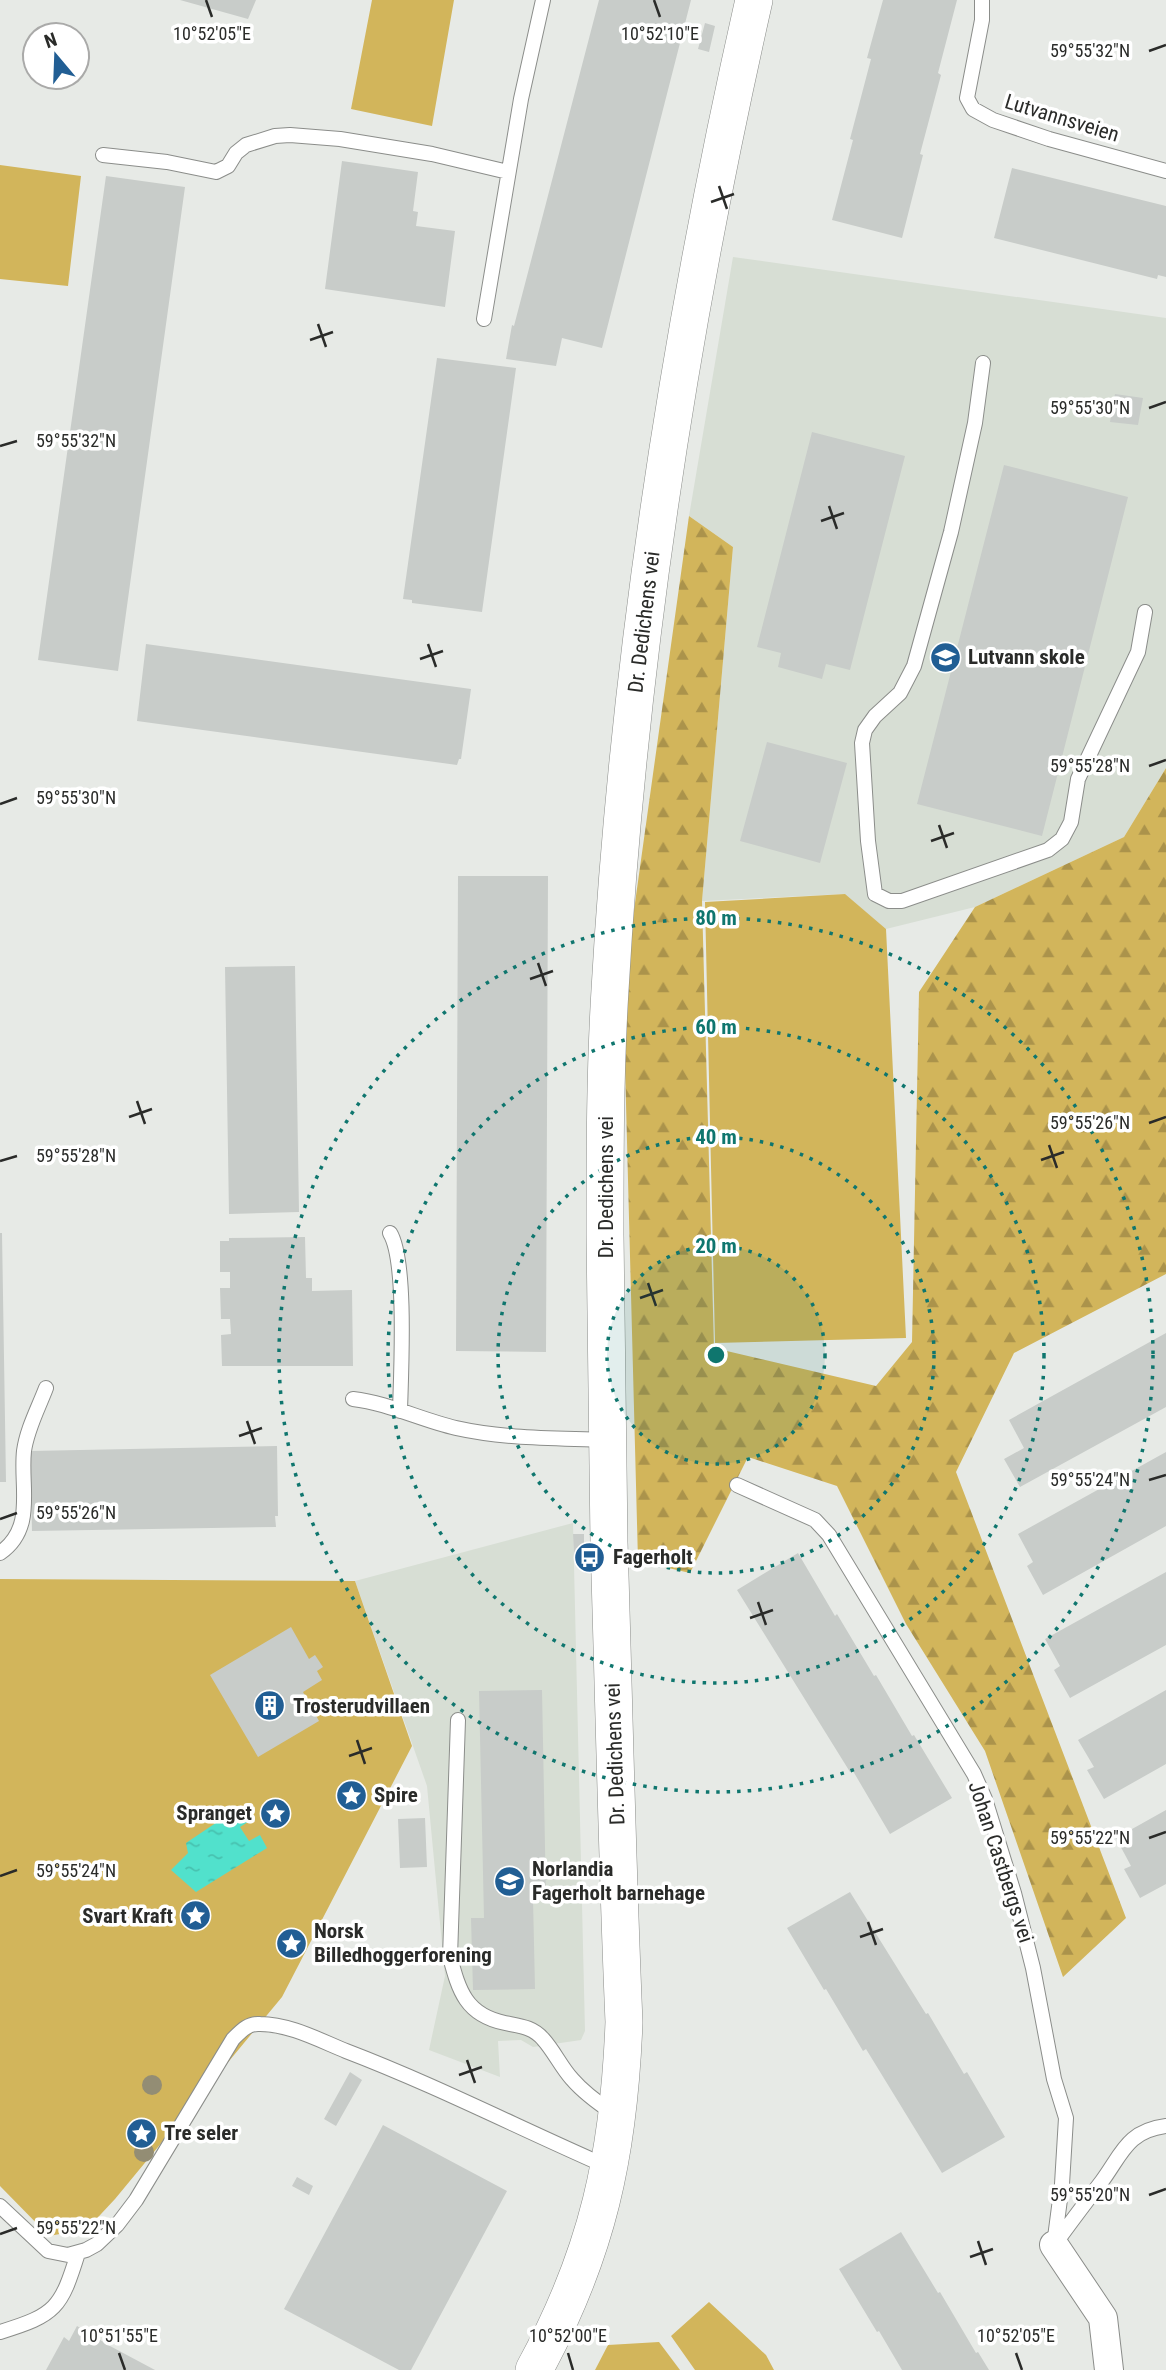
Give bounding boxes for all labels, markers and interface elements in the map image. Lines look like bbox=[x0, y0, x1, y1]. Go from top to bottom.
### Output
north arrow bbox=[21, 21, 91, 91]
text: 10°52'05"E bbox=[173, 23, 251, 44]
text: 10°52'10"E bbox=[621, 23, 699, 44]
text: N bbox=[41, 28, 60, 53]
text: 59°55'32"N bbox=[1050, 40, 1130, 61]
street label: Lutvannsveien bbox=[1002, 89, 1122, 147]
text: 59°55'30"N bbox=[1050, 397, 1130, 418]
text: 59°55'32"N bbox=[36, 430, 116, 451]
street label: Dr. Dedichens vei bbox=[623, 550, 665, 694]
school or university icon: Lutvann skole bbox=[928, 640, 962, 674]
place label: Lutvann skole bbox=[968, 645, 1085, 669]
text: 59°55'28"N bbox=[1050, 755, 1130, 776]
text: 59°55'30"N bbox=[36, 787, 116, 808]
text: 80 m bbox=[695, 906, 737, 930]
text: 60 m bbox=[695, 1015, 737, 1039]
text: 59°55'26"N bbox=[1050, 1112, 1130, 1133]
street label: Dr. Dedichens vei bbox=[594, 1116, 618, 1258]
text: 40 m bbox=[695, 1125, 737, 1149]
text: 59°55'28"N bbox=[36, 1145, 116, 1166]
text: 20 m bbox=[695, 1234, 737, 1258]
centre of rings bbox=[704, 1343, 728, 1367]
text: 59°55'24"N bbox=[1050, 1469, 1130, 1490]
text: 59°55'26"N bbox=[36, 1502, 116, 1523]
bus stop icon: Fagerholt bbox=[573, 1540, 607, 1574]
place label: Fagerholt bbox=[613, 1545, 693, 1569]
street label: Dr. Dedichens vei bbox=[601, 1682, 629, 1826]
building icon: Trosterudvillaen bbox=[253, 1689, 287, 1723]
place label: Trosterudvillaen bbox=[293, 1694, 430, 1718]
place icon: Spire bbox=[334, 1778, 368, 1812]
street label: Johan Castbergs vei bbox=[964, 1778, 1038, 1946]
place label: Spire bbox=[374, 1783, 418, 1807]
place icon: Spranget bbox=[258, 1796, 292, 1830]
place label: Spranget bbox=[176, 1801, 252, 1825]
text: 59°55'22"N bbox=[1050, 1827, 1130, 1848]
place label: Norlandia Fagerholt barnehage bbox=[532, 1857, 705, 1905]
text: 59°55'24"N bbox=[36, 1860, 116, 1881]
school or university icon: Norlandia Fagerholt barnehage bbox=[492, 1864, 526, 1898]
place icon: Svart Kraft bbox=[179, 1899, 213, 1933]
place label: Svart Kraft bbox=[82, 1904, 173, 1928]
place label: Norsk Billedhoggerforening bbox=[314, 1919, 492, 1967]
place icon: Norsk Billedhoggerforening bbox=[274, 1926, 308, 1960]
place icon: Tre seler bbox=[124, 2116, 158, 2150]
place label: Tre seler bbox=[164, 2121, 238, 2145]
text: 59°55'20"N bbox=[1050, 2184, 1130, 2205]
text: 59°55'22"N bbox=[36, 2217, 116, 2238]
text: 10°51'55"E bbox=[80, 2325, 158, 2346]
text: 10°52'00"E bbox=[529, 2325, 607, 2346]
text: 10°52'05"E bbox=[977, 2325, 1055, 2346]

